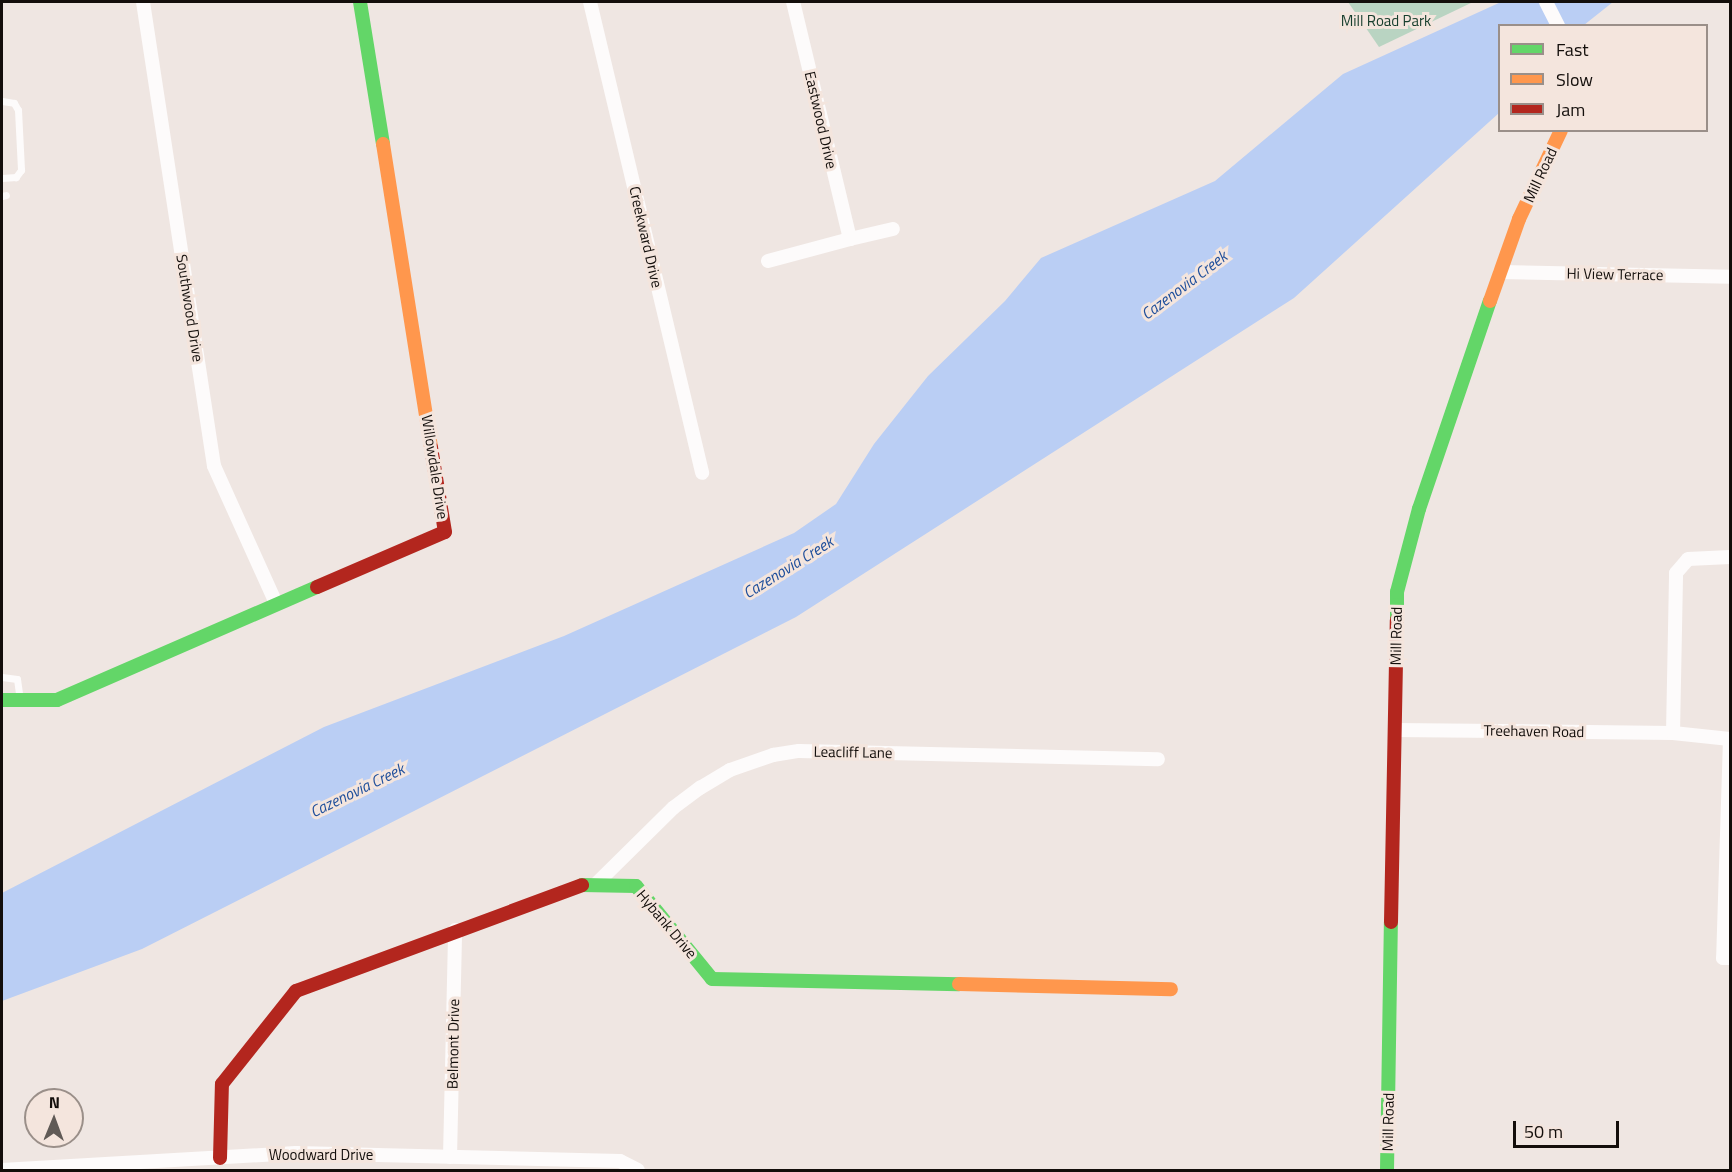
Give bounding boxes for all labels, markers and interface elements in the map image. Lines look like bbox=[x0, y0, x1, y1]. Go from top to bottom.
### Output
park label: Mill Road Park bbox=[1341, 12, 1431, 30]
legend bbox=[1498, 24, 1708, 132]
text: Fast bbox=[1556, 36, 1589, 63]
text: Slow bbox=[1556, 66, 1593, 93]
street label: Eastwood Drive bbox=[801, 70, 841, 170]
text: Jam bbox=[1556, 96, 1585, 123]
street label: Mill Road bbox=[1519, 145, 1561, 205]
street label: Creekward Drive bbox=[626, 185, 666, 289]
water label: Cazenovia Creek bbox=[1137, 246, 1231, 324]
street label: Southwood Drive bbox=[173, 253, 207, 363]
street label: Hi View Terrace bbox=[1566, 264, 1664, 284]
street label: Willowdale Drive bbox=[418, 414, 452, 520]
water label: Cazenovia Creek bbox=[739, 532, 837, 602]
street label: Mill Road bbox=[1386, 607, 1406, 665]
street label: Treehaven Road bbox=[1483, 721, 1585, 741]
street label: Leacliff Lane bbox=[813, 742, 893, 762]
water label: Cazenovia Creek bbox=[307, 759, 407, 821]
street label: Hybank Drive bbox=[633, 886, 701, 962]
street label: Belmont Drive bbox=[443, 999, 463, 1089]
north arrow bbox=[24, 1088, 84, 1148]
text: N bbox=[49, 1090, 60, 1114]
street label: Mill Road bbox=[1378, 1093, 1398, 1151]
scale bar bbox=[1516, 1109, 1622, 1147]
text: 50 m bbox=[1524, 1118, 1563, 1145]
street label: Woodward Drive bbox=[269, 1146, 373, 1164]

